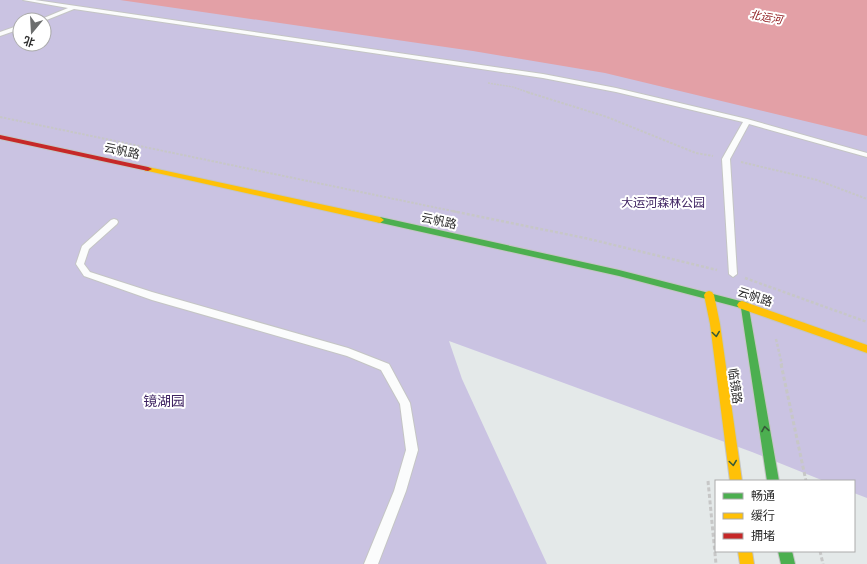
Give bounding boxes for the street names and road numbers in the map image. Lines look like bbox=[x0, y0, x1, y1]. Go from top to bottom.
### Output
street label: 云帆路 bbox=[103, 140, 141, 163]
street label: 云帆路 bbox=[420, 210, 458, 233]
street label: 云帆路 bbox=[735, 285, 774, 310]
street label: 临镜路 bbox=[725, 367, 744, 405]

